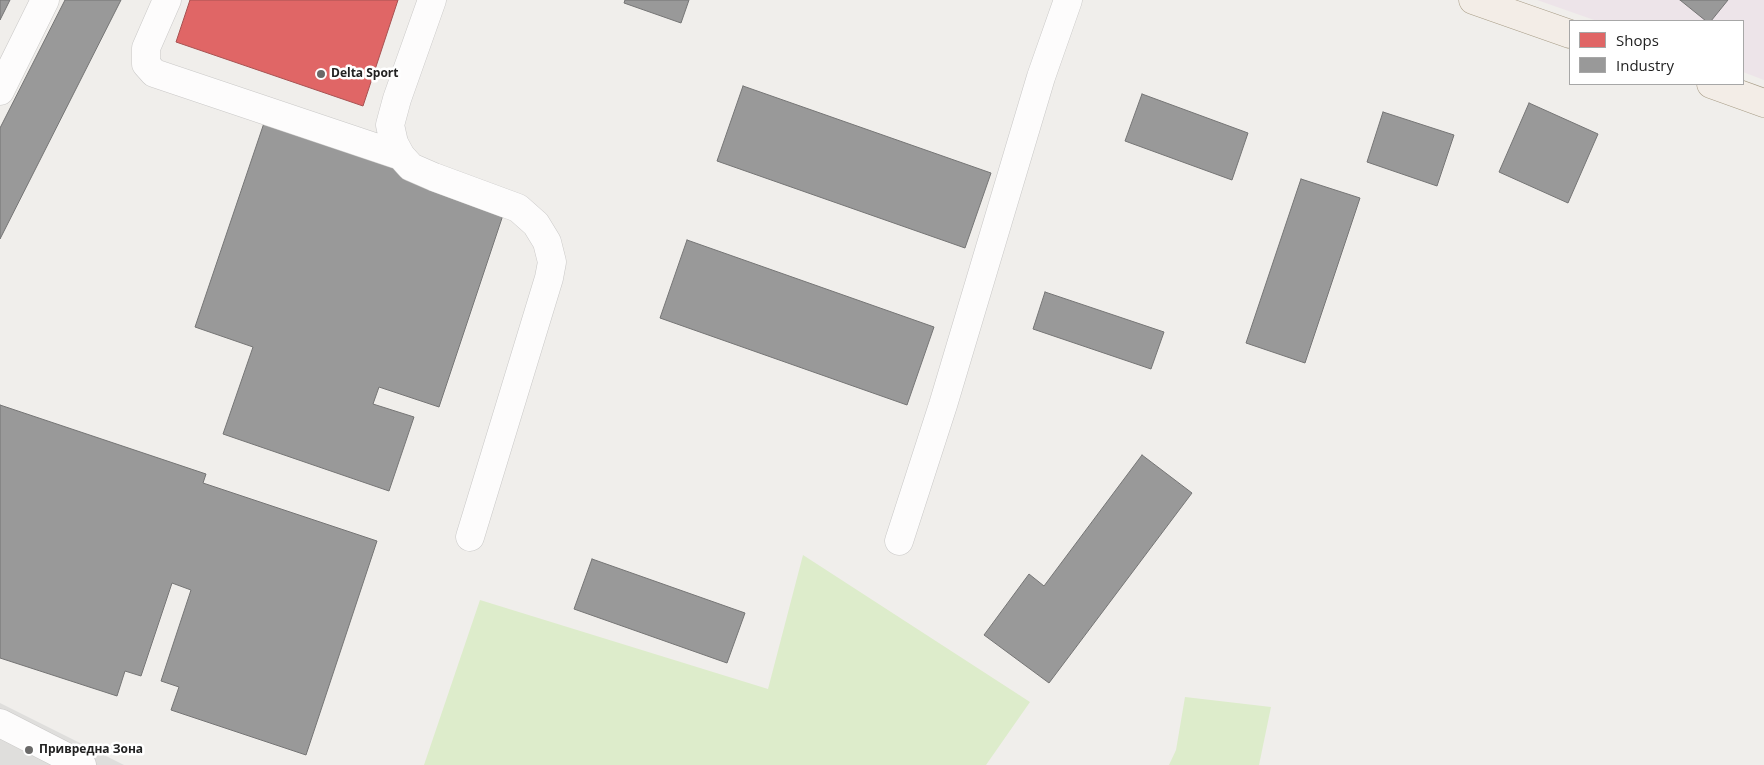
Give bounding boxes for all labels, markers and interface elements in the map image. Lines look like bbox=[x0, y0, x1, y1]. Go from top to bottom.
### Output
legend bbox=[1569, 20, 1744, 85]
text: Shops bbox=[1616, 30, 1659, 50]
text: Industry bbox=[1616, 55, 1674, 75]
place label: Delta Sport bbox=[331, 67, 398, 81]
marker: Delta Sport bbox=[315, 68, 327, 80]
place label: Привредна Зона bbox=[39, 743, 143, 757]
marker: Привредна Зона bbox=[23, 744, 35, 756]

